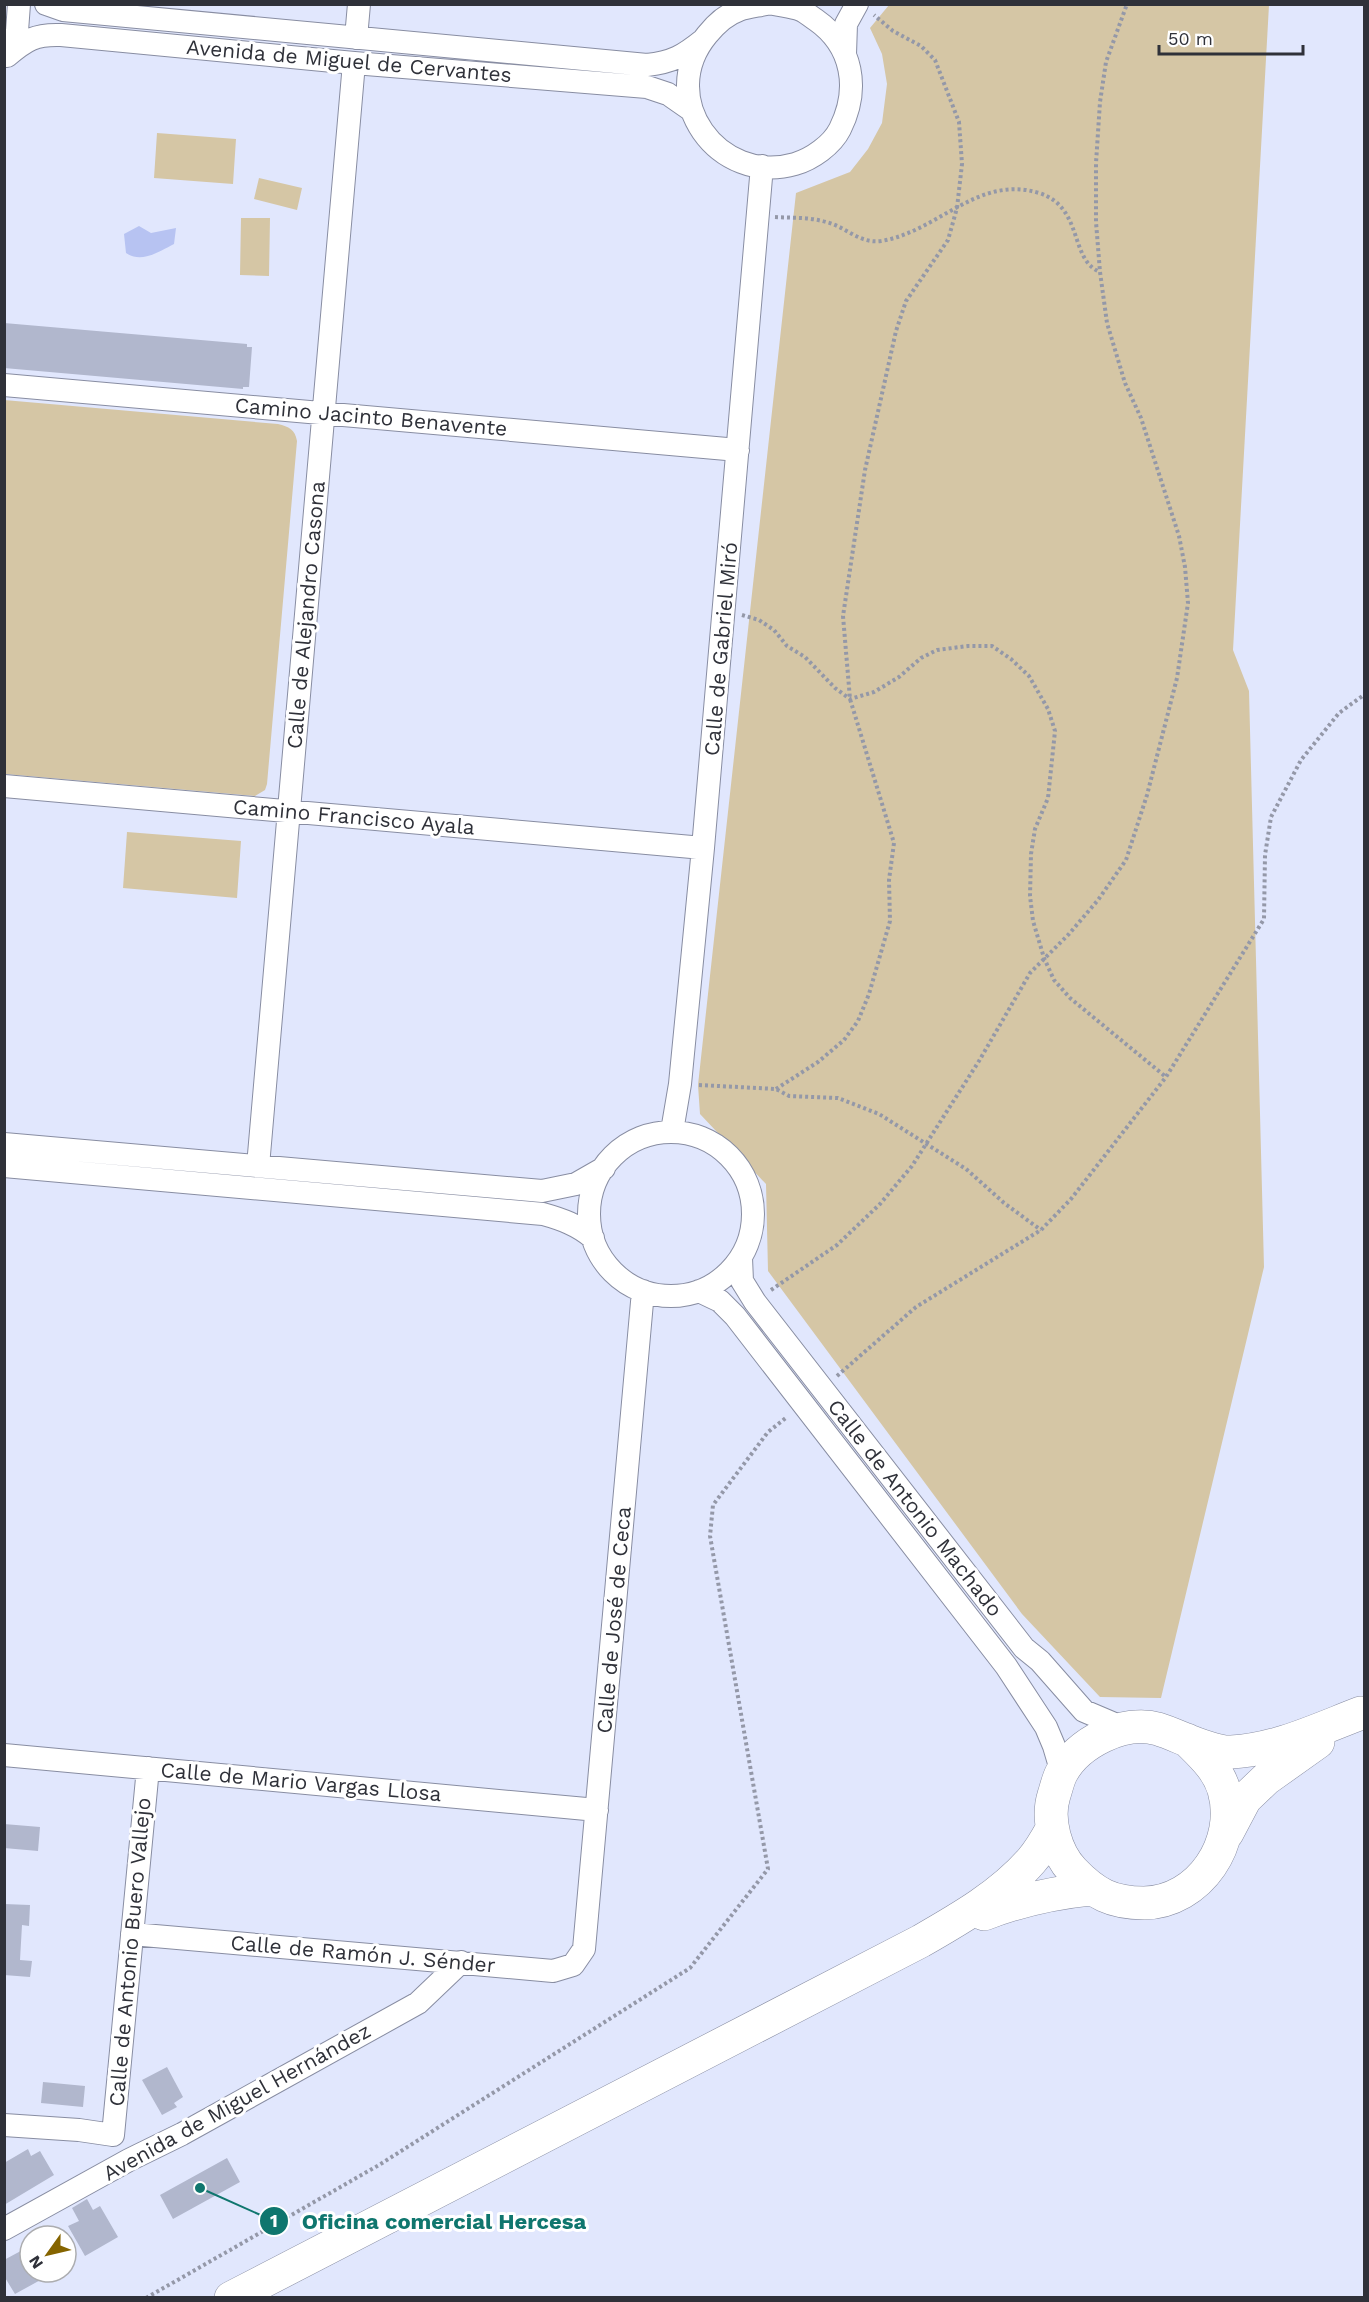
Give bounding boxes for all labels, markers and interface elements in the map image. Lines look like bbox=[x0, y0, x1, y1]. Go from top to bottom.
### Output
scale bar bbox=[1159, 18, 1303, 56]
text: 50 m bbox=[1168, 28, 1213, 49]
street label: Avenida de Miguel de Cervantes bbox=[185, 34, 513, 87]
street label: Camino Jacinto Benavente bbox=[234, 392, 508, 441]
street label: Calle de Alejandro Casona bbox=[281, 480, 330, 750]
street label: Calle de Gabriel Miró bbox=[699, 541, 742, 757]
street label: Camino Francisco Ayala bbox=[232, 793, 476, 840]
street label: Calle de Antonio Machado bbox=[823, 1394, 1008, 1621]
street label: Calle de José de Ceca bbox=[591, 1505, 636, 1734]
street label: Calle de Mario Vargas Llosa bbox=[160, 1757, 443, 1806]
street label: Calle de Antonio Buero Vallejo bbox=[104, 1796, 155, 2107]
street label: Calle de Ramón J. Sénder bbox=[230, 1929, 497, 1978]
street label: Avenida de Miguel Hernández bbox=[99, 2017, 375, 2186]
callout: Oficina comercial Hercesa bbox=[259, 2201, 598, 2241]
text: Oficina comercial Hercesa bbox=[302, 2209, 586, 2234]
text: 1 bbox=[270, 2210, 278, 2231]
north arrow bbox=[18, 2224, 78, 2284]
text: N bbox=[25, 2252, 47, 2272]

